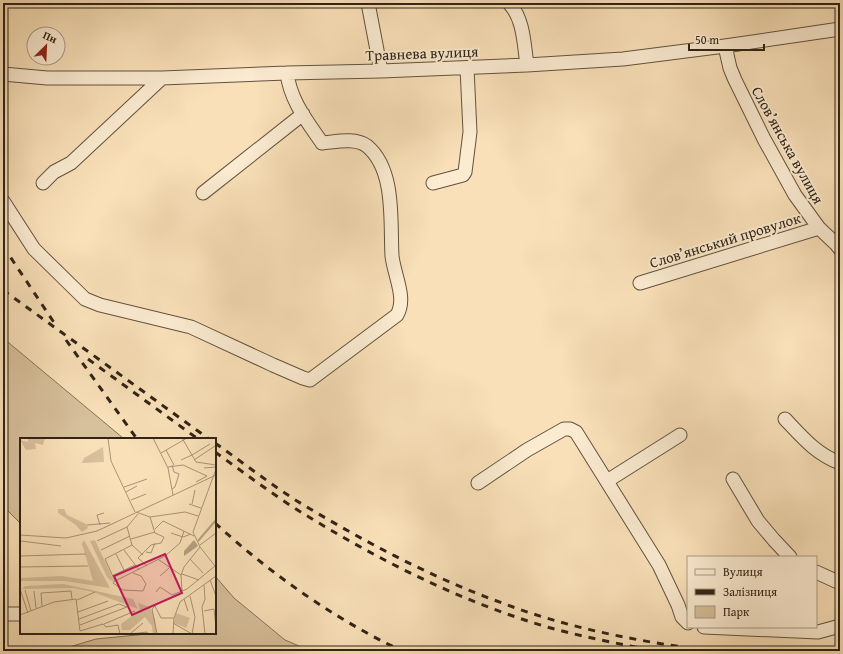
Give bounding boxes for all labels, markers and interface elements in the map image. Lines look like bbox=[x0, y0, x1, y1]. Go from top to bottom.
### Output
north arrow bbox=[26, 26, 66, 66]
scale bar bbox=[689, 26, 764, 52]
text: Пн bbox=[40, 27, 60, 47]
text: 50 m bbox=[695, 31, 719, 48]
street label: Травнева вулиця bbox=[365, 41, 479, 65]
street label: Слов’янська вулиця bbox=[747, 82, 829, 208]
street label: Слов’янський провулок bbox=[647, 207, 803, 273]
inset map bbox=[20, 438, 216, 634]
legend bbox=[687, 556, 817, 628]
text: Вулиця bbox=[723, 563, 763, 580]
text: Залізниця bbox=[723, 583, 777, 600]
text: Парк bbox=[723, 603, 750, 620]

